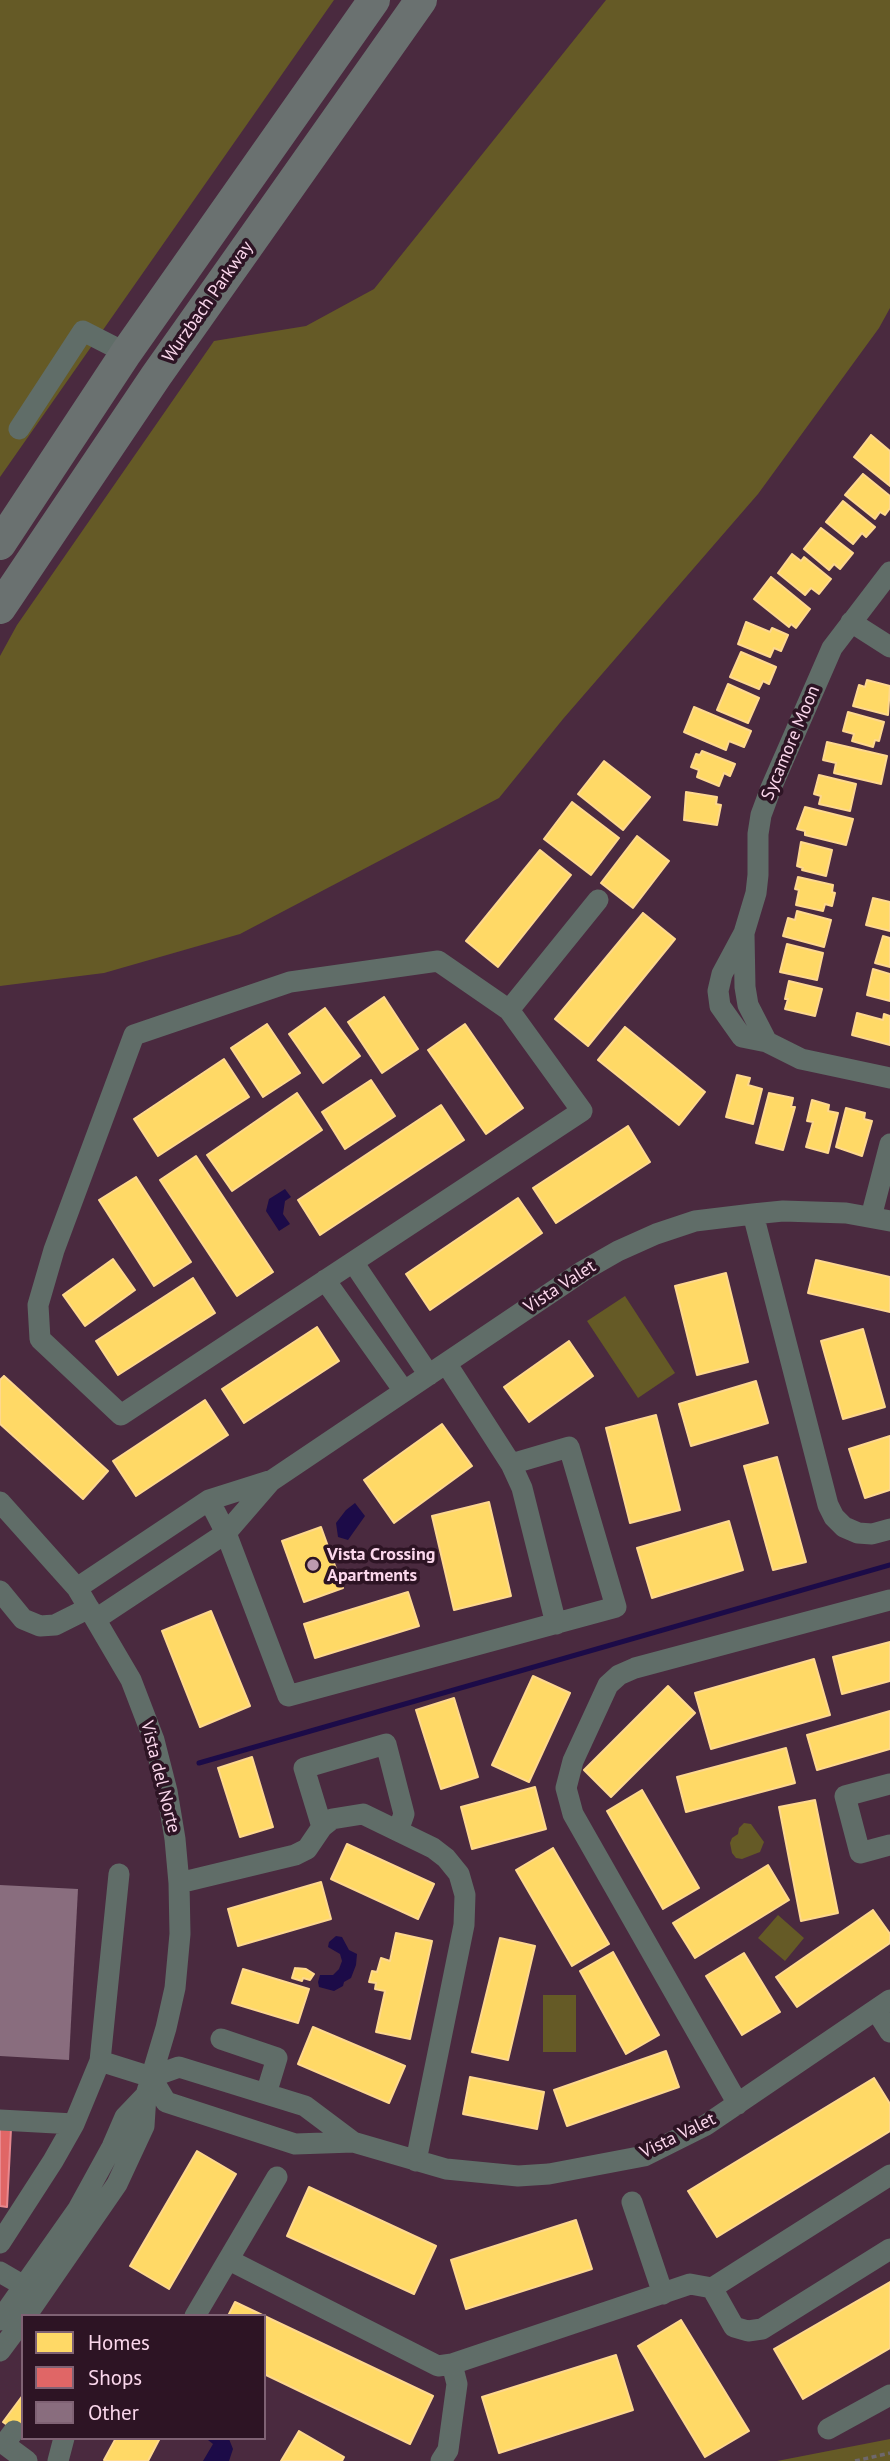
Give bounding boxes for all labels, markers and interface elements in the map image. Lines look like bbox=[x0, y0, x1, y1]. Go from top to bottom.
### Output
street label: Wurzbach Parkway bbox=[158, 237, 258, 367]
street label: Sycamore Moon bbox=[757, 682, 825, 804]
street label: Vista Valet bbox=[520, 1256, 600, 1318]
place label: Vista Crossing Apartments bbox=[327, 1544, 435, 1586]
marker: Vista Crossing Apartments bbox=[305, 1557, 321, 1573]
street label: Vista del Norte bbox=[136, 1719, 184, 1835]
street label: Vista Valet bbox=[637, 2108, 719, 2164]
legend bbox=[21, 2314, 266, 2440]
text: Homes bbox=[88, 2329, 150, 2356]
text: Shops bbox=[88, 2364, 142, 2391]
text: Other bbox=[88, 2399, 139, 2426]

